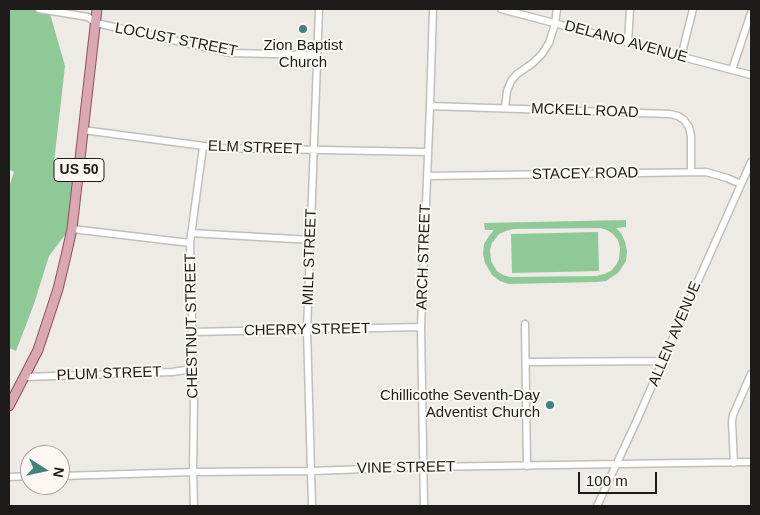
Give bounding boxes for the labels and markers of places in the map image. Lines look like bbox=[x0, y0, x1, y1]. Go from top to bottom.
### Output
marker: Zion Baptist Church bbox=[297, 23, 309, 35]
place label: Zion Baptist Church bbox=[263, 37, 343, 72]
place label: Chillicothe Seventh-Day Adventist Church bbox=[380, 387, 540, 422]
marker: Chillicothe Seventh-Day Adventist Church bbox=[544, 399, 556, 411]

